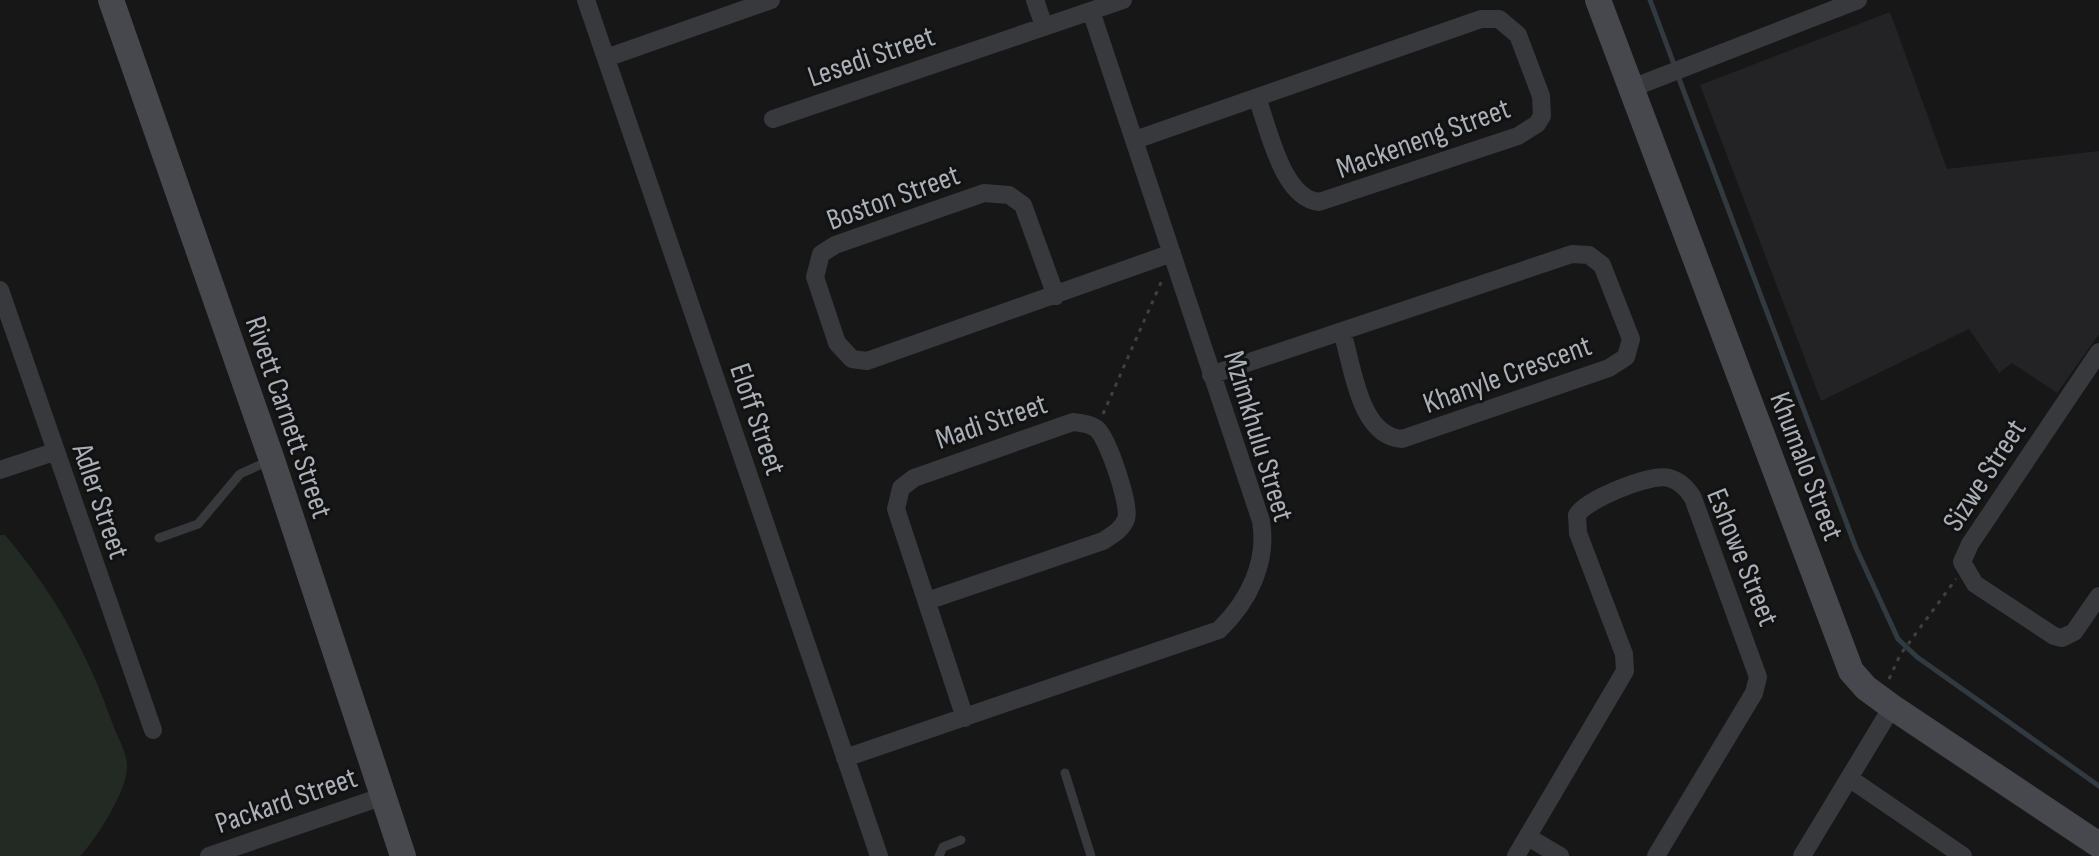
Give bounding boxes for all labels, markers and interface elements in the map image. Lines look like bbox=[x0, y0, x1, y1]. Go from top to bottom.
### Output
street label: Lesedi Street bbox=[803, 18, 940, 95]
street label: Mackeneng Street bbox=[1332, 91, 1515, 187]
street label: Boston Street bbox=[822, 157, 965, 239]
street label: Rivett Carnett Street bbox=[237, 312, 339, 523]
street label: Khanyle Crescent bbox=[1418, 328, 1596, 422]
street label: Mzimkhulu Street bbox=[1215, 347, 1301, 526]
street label: Eloff Street bbox=[721, 359, 793, 480]
street label: Madi Street bbox=[931, 386, 1052, 458]
street label: Khumalo Street bbox=[1761, 387, 1851, 546]
street label: Sizwe Street bbox=[1935, 413, 2034, 538]
street label: Adler Street bbox=[63, 438, 136, 564]
street label: Eshowe Street bbox=[1698, 483, 1786, 631]
street label: Packard Street bbox=[211, 760, 362, 842]

